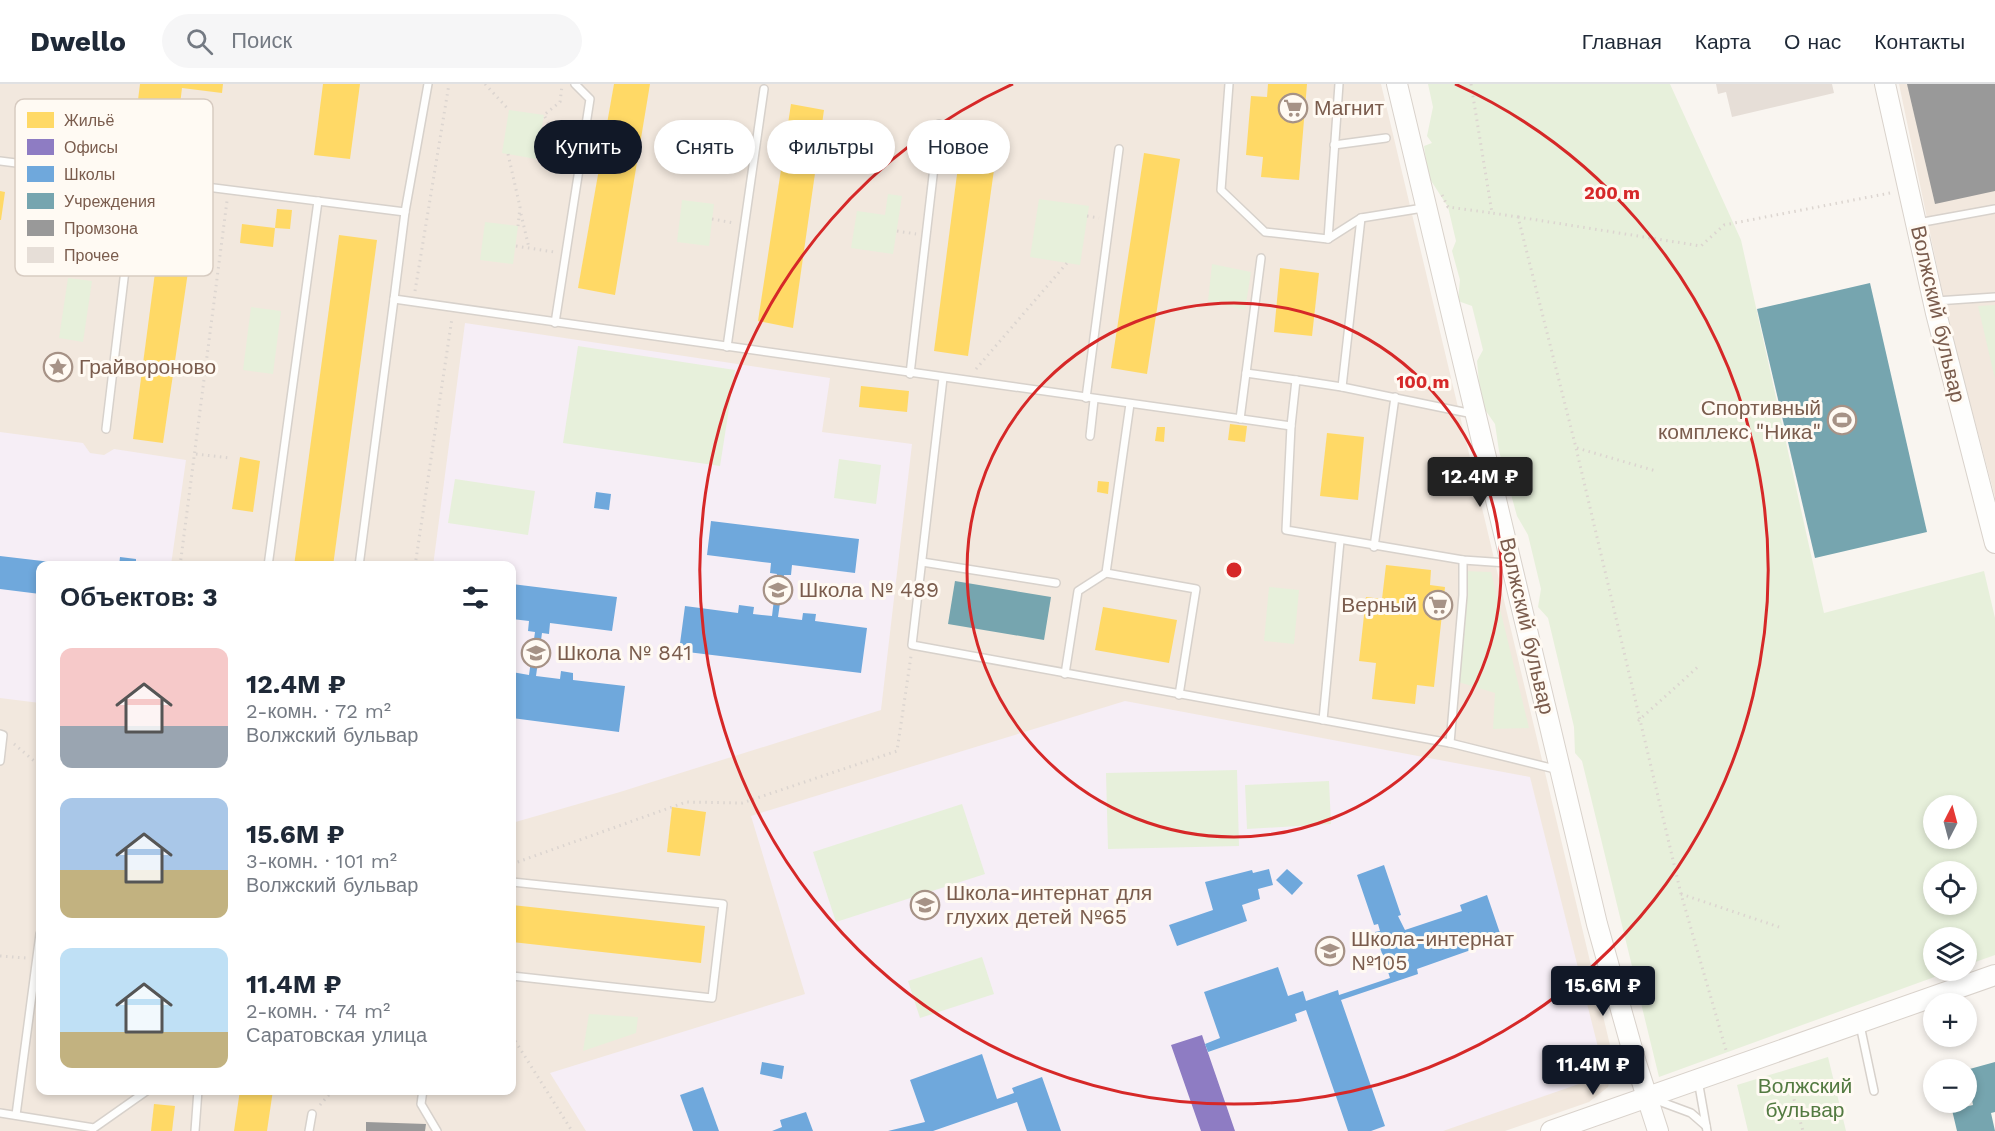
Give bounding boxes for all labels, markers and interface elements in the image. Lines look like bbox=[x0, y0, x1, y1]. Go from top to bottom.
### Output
search box bbox=[162, 14, 582, 68]
text: Dwello bbox=[30, 25, 126, 58]
icon: search bbox=[183, 25, 216, 58]
text: Поиск bbox=[231, 28, 292, 53]
text: Главная bbox=[1582, 29, 1662, 54]
text: Карта bbox=[1695, 29, 1751, 54]
text: О нас bbox=[1784, 29, 1841, 54]
text: Контакты bbox=[1874, 29, 1965, 54]
supermarket icon: Магнит bbox=[1277, 92, 1309, 124]
place label: Магнит bbox=[1314, 95, 1384, 120]
legend bbox=[15, 99, 213, 276]
text: Жильё bbox=[64, 111, 114, 130]
chip: Купить bbox=[534, 120, 642, 174]
chip: Снять bbox=[654, 120, 755, 174]
chip: Фильтры bbox=[767, 120, 895, 174]
chip: Новое bbox=[907, 120, 1010, 174]
text: Офисы bbox=[64, 138, 118, 157]
text: Школы bbox=[64, 165, 115, 184]
text: 200 m bbox=[1584, 182, 1640, 203]
text: Учреждения bbox=[64, 192, 156, 211]
text: Промзона bbox=[64, 219, 138, 238]
street label: Волжский бульвар bbox=[1906, 223, 1971, 405]
text: Прочее bbox=[64, 246, 119, 265]
place icon: Грайвороново bbox=[42, 351, 74, 383]
place label: Грайвороново bbox=[79, 354, 216, 379]
text: 100 m bbox=[1396, 371, 1450, 392]
place label: Спортивный комплекс "Ника" bbox=[1658, 395, 1821, 444]
sports icon: Спортивный комплекс "Ника" bbox=[1826, 404, 1858, 436]
pin: 12.4M ₽ bbox=[1425, 457, 1535, 508]
text: 12.4M ₽ bbox=[1442, 464, 1518, 488]
street label: Волжский бульвар bbox=[1495, 535, 1560, 717]
centre of rings bbox=[1224, 560, 1244, 580]
school or university icon: Школа № 489 bbox=[762, 574, 794, 606]
place label: Школа № 489 bbox=[799, 577, 939, 602]
icon: filters bbox=[459, 581, 492, 614]
text: Объектов: 3 bbox=[60, 582, 218, 612]
supermarket icon: Верный bbox=[1422, 589, 1454, 621]
place label: Верный bbox=[1341, 592, 1417, 617]
school or university icon: Школа № 841 bbox=[520, 637, 552, 669]
place label: Школа № 841 bbox=[557, 640, 692, 665]
text: 12.4M ₽ bbox=[246, 669, 346, 699]
icon: home bbox=[108, 672, 180, 744]
text: 2-комн. · 72 m² bbox=[246, 699, 391, 723]
text: Волжский бульвар bbox=[246, 723, 418, 747]
north arrow bbox=[1923, 795, 1977, 849]
map controls bbox=[1923, 795, 1977, 1113]
text: 15.6M ₽ bbox=[246, 819, 345, 849]
icon: home bbox=[108, 822, 180, 894]
text: 3-комн. · 101 m² bbox=[246, 849, 397, 873]
button: locate bbox=[1923, 861, 1977, 915]
text: Волжский бульвар bbox=[246, 873, 418, 897]
place label: Школа-интернат для глухих детей №65 bbox=[946, 880, 1152, 929]
school or university icon: Школа-интернат для глухих детей №65 bbox=[909, 889, 941, 921]
place label: Школа-интернат №105 bbox=[1351, 926, 1514, 975]
button: layers bbox=[1923, 927, 1977, 981]
school or university icon: Школа-интернат №105 bbox=[1314, 935, 1346, 967]
pin: 15.6M ₽ bbox=[1548, 966, 1658, 1017]
text: 11.4M ₽ bbox=[246, 969, 342, 999]
icon: home bbox=[108, 972, 180, 1044]
text: 15.6M ₽ bbox=[1565, 973, 1641, 997]
button: + bbox=[1923, 993, 1977, 1047]
text: 2-комн. · 74 m² bbox=[246, 999, 390, 1023]
text: Саратовская улица bbox=[246, 1023, 427, 1047]
pin: 11.4M ₽ bbox=[1538, 1045, 1648, 1096]
text: 11.4M ₽ bbox=[1556, 1052, 1630, 1076]
button: − bbox=[1923, 1059, 1977, 1113]
park label: Волжский бульвар bbox=[1758, 1073, 1852, 1122]

